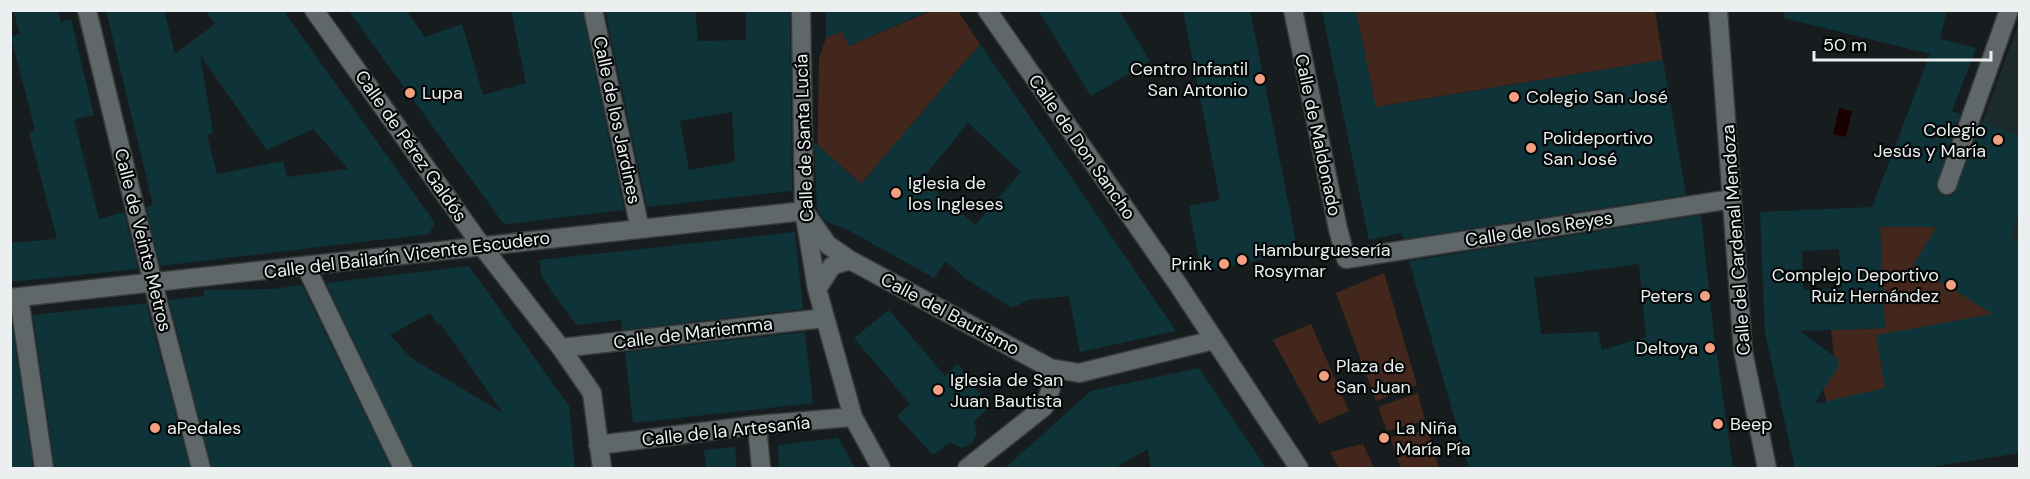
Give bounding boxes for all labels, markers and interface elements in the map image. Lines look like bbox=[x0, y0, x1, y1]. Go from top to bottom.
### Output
scale bar bbox=[1814, 24, 1991, 62]
text: 50 m bbox=[1823, 33, 1867, 57]
street label: Calle de los Jardines bbox=[587, 34, 647, 206]
street label: Calle de Maldonado bbox=[1289, 52, 1347, 218]
street label: Calle de Santa Lucía bbox=[789, 54, 819, 222]
place label: Centro Infantil San Antonio bbox=[1130, 57, 1248, 102]
street label: Calle de Pérez Galdós bbox=[349, 65, 473, 227]
street label: Calle de Don Sancho bbox=[1023, 70, 1141, 224]
marker: Centro Infantil San Antonio bbox=[1253, 72, 1267, 86]
place label: Lupa bbox=[422, 81, 463, 105]
place label: Colegio San José bbox=[1526, 85, 1668, 109]
marker: Lupa bbox=[403, 86, 417, 100]
marker: Colegio San José bbox=[1507, 90, 1521, 104]
place label: Colegio Jesús y María bbox=[1873, 118, 1986, 163]
street label: Calle del Cardenal Mendoza bbox=[1716, 124, 1756, 356]
place label: Polideportivo San José bbox=[1543, 126, 1653, 171]
marker: Colegio Jesús y María bbox=[1991, 133, 2005, 147]
marker: Polideportivo San José bbox=[1524, 141, 1538, 155]
street label: Calle de Veinte Metros bbox=[109, 146, 177, 334]
place label: Iglesia de los Ingleses bbox=[908, 171, 1004, 216]
marker: Iglesia de los Ingleses bbox=[889, 186, 903, 200]
street label: Calle de los Reyes bbox=[1464, 205, 1614, 253]
street label: Calle del Bailarín Vicente Escudero bbox=[263, 226, 551, 284]
place label: Hamburguesería Rosymar bbox=[1254, 238, 1390, 283]
place label: Prink bbox=[1171, 252, 1212, 276]
marker: Hamburguesería Rosymar bbox=[1235, 253, 1249, 267]
marker: Prink bbox=[1217, 257, 1231, 271]
place label: Complejo Deportivo Ruiz Hernández bbox=[1772, 263, 1939, 308]
street label: Calle del Bautismo bbox=[876, 267, 1024, 361]
marker: Complejo Deportivo Ruiz Hernández bbox=[1944, 278, 1958, 292]
place label: Peters bbox=[1640, 284, 1693, 308]
marker: Peters bbox=[1698, 289, 1712, 303]
street label: Calle de Mariemma bbox=[612, 311, 774, 355]
place label: Deltoya bbox=[1635, 336, 1698, 360]
marker: Deltoya bbox=[1703, 341, 1717, 355]
place label: Plaza de San Juan bbox=[1336, 354, 1411, 399]
place label: Iglesia de San Juan Bautista bbox=[950, 368, 1063, 413]
marker: Plaza de San Juan bbox=[1317, 369, 1331, 383]
marker: Iglesia de San Juan Bautista bbox=[931, 383, 945, 397]
street label: Calle de la Artesanía bbox=[641, 410, 811, 452]
place label: Beep bbox=[1730, 412, 1773, 436]
place label: aPedales bbox=[167, 416, 241, 440]
place label: La Niña María Pía bbox=[1396, 416, 1470, 461]
marker: Beep bbox=[1711, 417, 1725, 431]
marker: aPedales bbox=[148, 421, 162, 435]
marker: La Niña María Pía bbox=[1377, 431, 1391, 445]

